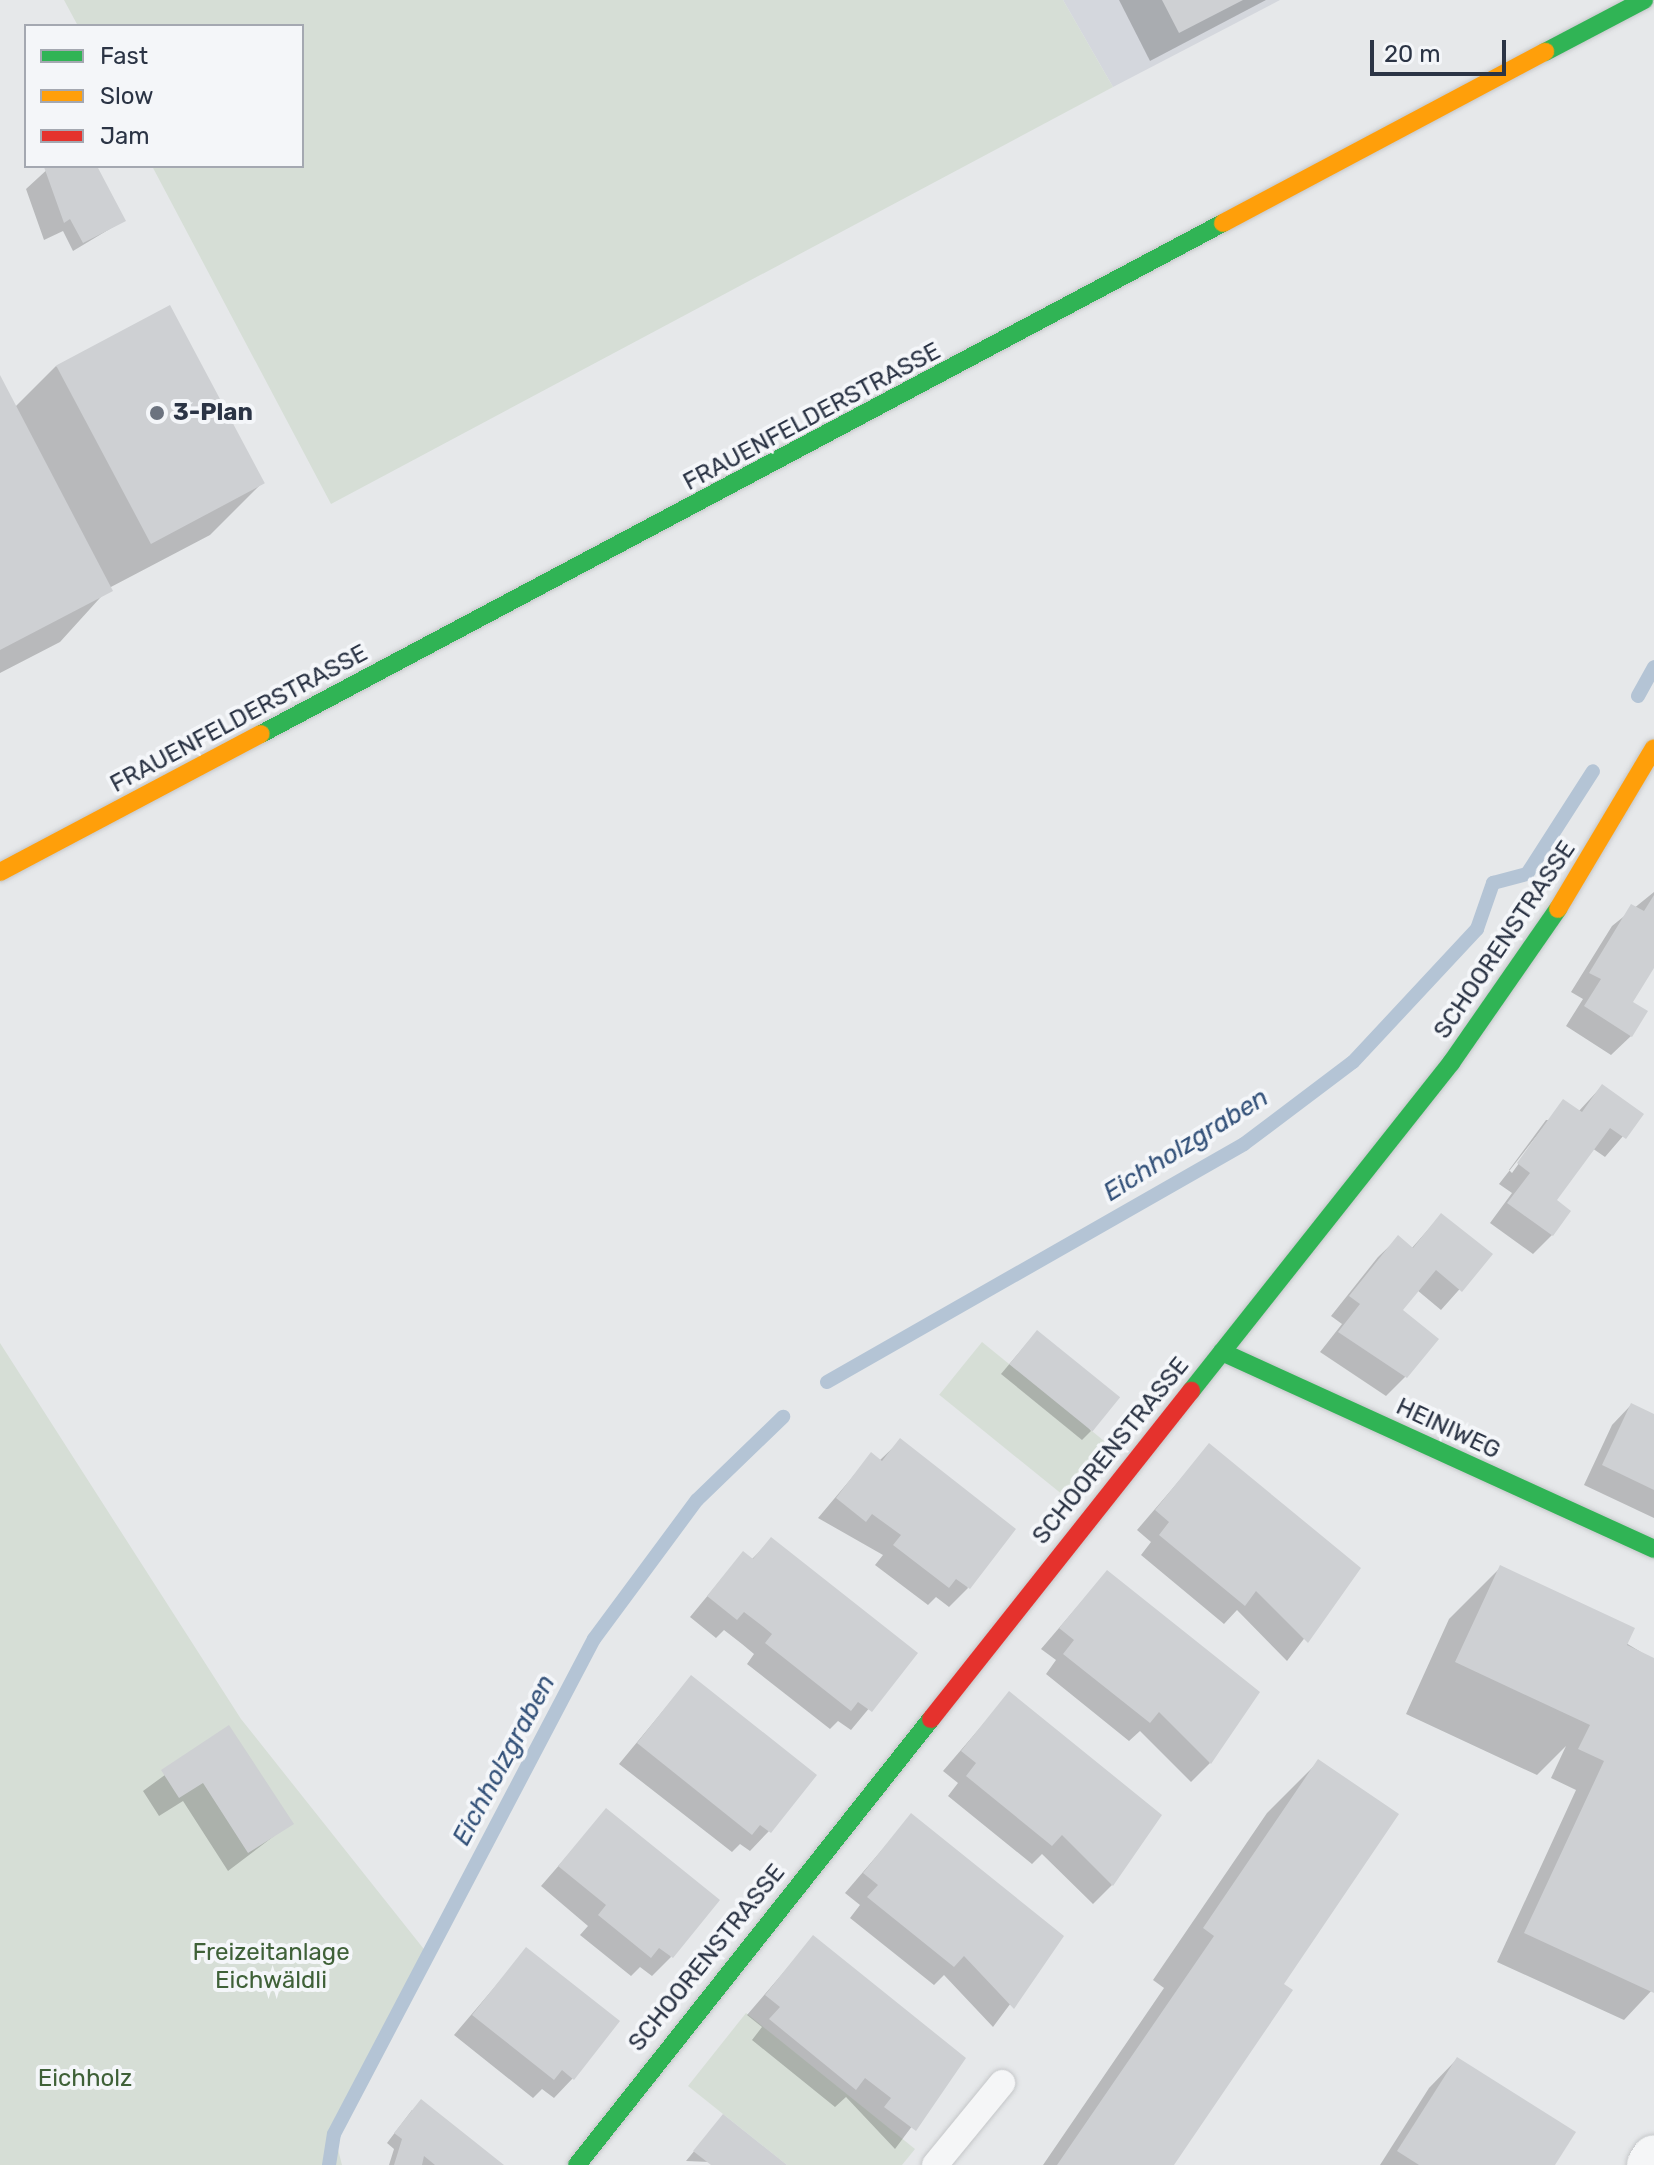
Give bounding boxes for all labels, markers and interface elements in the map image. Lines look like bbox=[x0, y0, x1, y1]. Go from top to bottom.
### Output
legend bbox=[24, 24, 304, 168]
scale bar bbox=[1374, 24, 1510, 74]
text: 20 m bbox=[1384, 40, 1441, 68]
text: Fast bbox=[100, 42, 148, 70]
text: Slow bbox=[100, 82, 153, 110]
text: Jam bbox=[100, 122, 150, 150]
street label: FRAUENFELDERSTRASSE bbox=[679, 337, 945, 497]
place label: 3-Plan bbox=[173, 399, 253, 427]
marker: 3-Plan bbox=[148, 404, 166, 422]
street label: FRAUENFELDERSTRASSE bbox=[106, 639, 372, 799]
street label: SCHOORENSTRASSE bbox=[1428, 836, 1582, 1044]
water label: Eichholzgraben bbox=[1098, 1082, 1274, 1208]
street label: SCHOORENSTRASSE bbox=[1027, 1352, 1195, 1550]
street label: HEINIWEG bbox=[1391, 1392, 1505, 1466]
water label: Eichholzgraben bbox=[446, 1669, 562, 1851]
street label: SCHOORENSTRASSE bbox=[623, 1859, 791, 2057]
park label: Freizeitanlage Eichwäldli bbox=[192, 1939, 350, 1995]
park label: Eichholz bbox=[38, 2065, 132, 2093]

